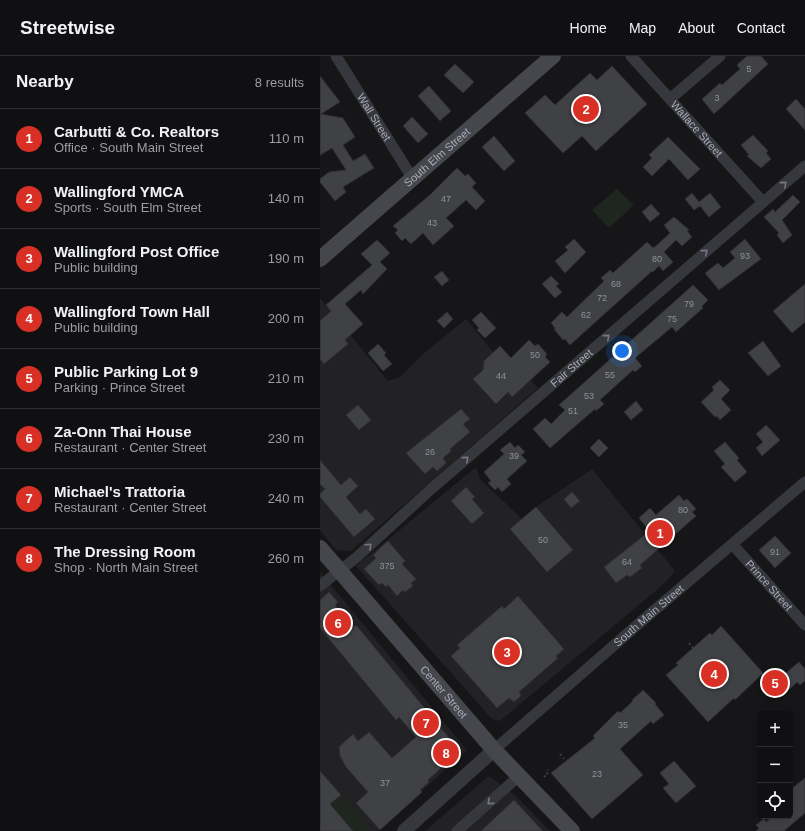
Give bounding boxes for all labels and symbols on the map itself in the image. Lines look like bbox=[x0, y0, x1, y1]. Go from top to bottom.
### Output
house number: 5 bbox=[746, 64, 752, 74]
street label: Wall Street bbox=[355, 91, 393, 143]
house number: 3 bbox=[714, 93, 720, 103]
pin: 2 bbox=[573, 94, 599, 124]
street label: Wallace Street bbox=[668, 98, 725, 159]
street label: South Elm Street bbox=[402, 125, 472, 189]
one-way arrow bbox=[779, 181, 787, 188]
house number: 47 bbox=[441, 194, 451, 204]
house number: 43 bbox=[427, 218, 437, 228]
one-way arrow bbox=[700, 249, 708, 257]
house number: 93 bbox=[740, 251, 750, 261]
house number: 80 bbox=[652, 254, 662, 264]
house number: 68 bbox=[611, 279, 621, 289]
house number: 72 bbox=[597, 293, 607, 303]
house number: 79 bbox=[684, 299, 694, 309]
house number: 62 bbox=[581, 310, 591, 320]
house number: 75 bbox=[667, 314, 677, 324]
one-way arrow bbox=[602, 334, 610, 342]
your location bbox=[612, 341, 632, 361]
street label: Fair Street bbox=[548, 346, 595, 389]
house number: 50 bbox=[530, 350, 540, 360]
house number: 55 bbox=[605, 370, 615, 380]
house number: 44 bbox=[496, 371, 506, 381]
house number: 53 bbox=[584, 391, 594, 401]
house number: 51 bbox=[568, 406, 578, 416]
house number: 26 bbox=[425, 447, 435, 457]
house number: 39 bbox=[509, 451, 519, 461]
one-way arrow bbox=[461, 456, 469, 463]
house number: 80 bbox=[678, 505, 688, 515]
pin: 1 bbox=[647, 518, 673, 548]
house number: 50 bbox=[538, 535, 548, 545]
one-way arrow bbox=[365, 543, 372, 550]
house number: 91 bbox=[770, 547, 780, 557]
house number: 64 bbox=[622, 557, 632, 567]
street label: Prince Street bbox=[743, 557, 795, 613]
house number: 375 bbox=[379, 561, 395, 571]
street label: South Main Street bbox=[611, 582, 686, 649]
pin: 6 bbox=[325, 608, 351, 638]
pin: 3 bbox=[494, 637, 520, 667]
pin: 4 bbox=[701, 659, 727, 689]
street label: Center Street bbox=[418, 663, 470, 721]
pin: 5 bbox=[762, 668, 788, 698]
pin: 7 bbox=[413, 708, 439, 738]
house number: 35 bbox=[618, 720, 628, 730]
pin: 8 bbox=[433, 738, 459, 768]
house number: 23 bbox=[592, 769, 602, 779]
house number: 37 bbox=[380, 778, 390, 788]
one-way arrow bbox=[487, 797, 494, 804]

